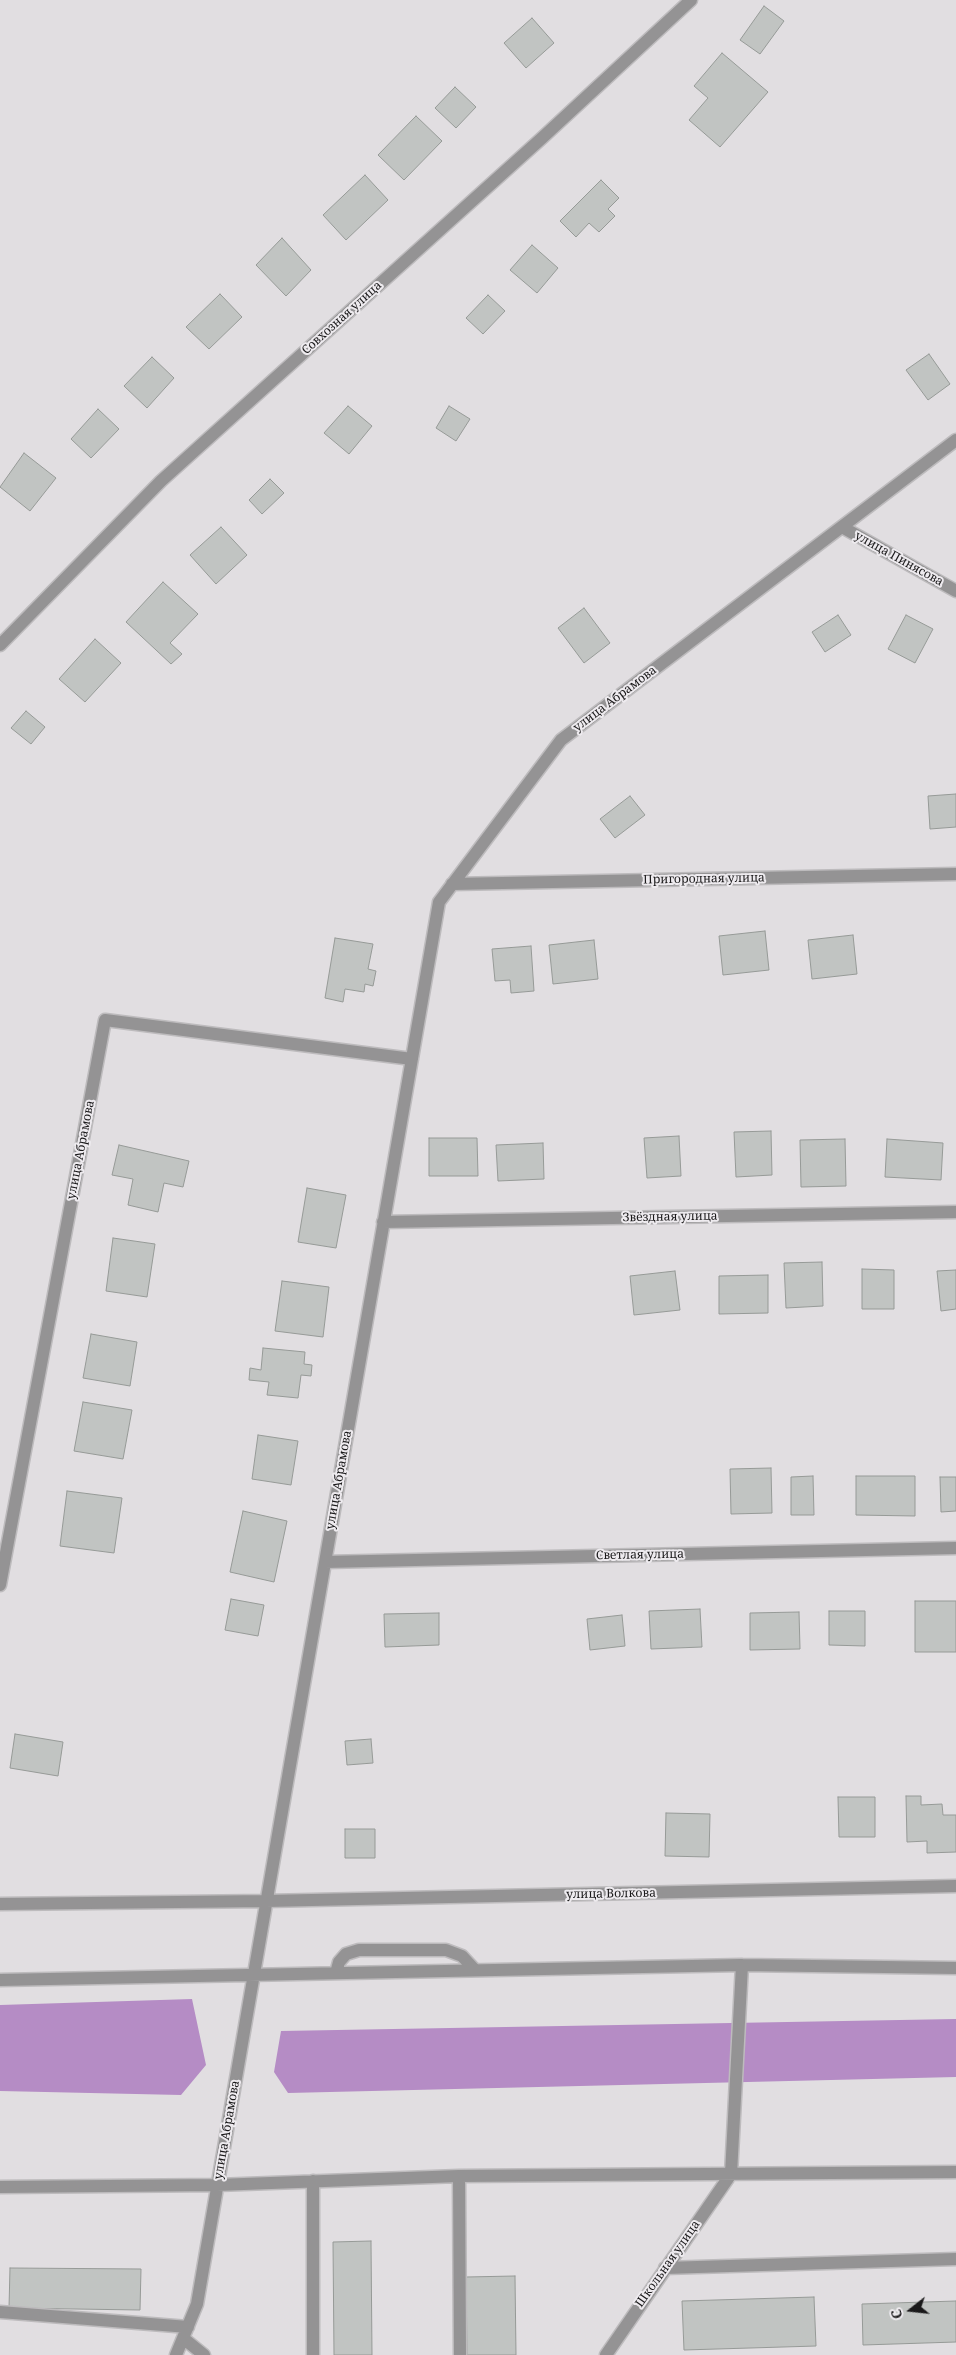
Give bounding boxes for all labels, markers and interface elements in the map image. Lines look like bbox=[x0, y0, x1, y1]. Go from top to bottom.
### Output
street label: Совхозная улица bbox=[299, 278, 385, 358]
street label: улица Пинясова bbox=[852, 529, 946, 589]
street label: улица Абрамова bbox=[571, 663, 659, 735]
street label: Пригородная улица bbox=[643, 871, 765, 887]
street label: улица Абрамова bbox=[64, 1099, 98, 1201]
street label: Звёздная улица bbox=[622, 1209, 718, 1225]
street label: улица Абрамова bbox=[323, 1429, 355, 1531]
street label: Светлая улица bbox=[596, 1547, 684, 1563]
street label: улица Волкова bbox=[566, 1886, 656, 1902]
street label: улица Абрамова bbox=[211, 2079, 243, 2181]
street label: Школьная улица bbox=[633, 2218, 703, 2310]
north arrow bbox=[886, 2285, 936, 2335]
text: С bbox=[886, 2307, 907, 2321]

